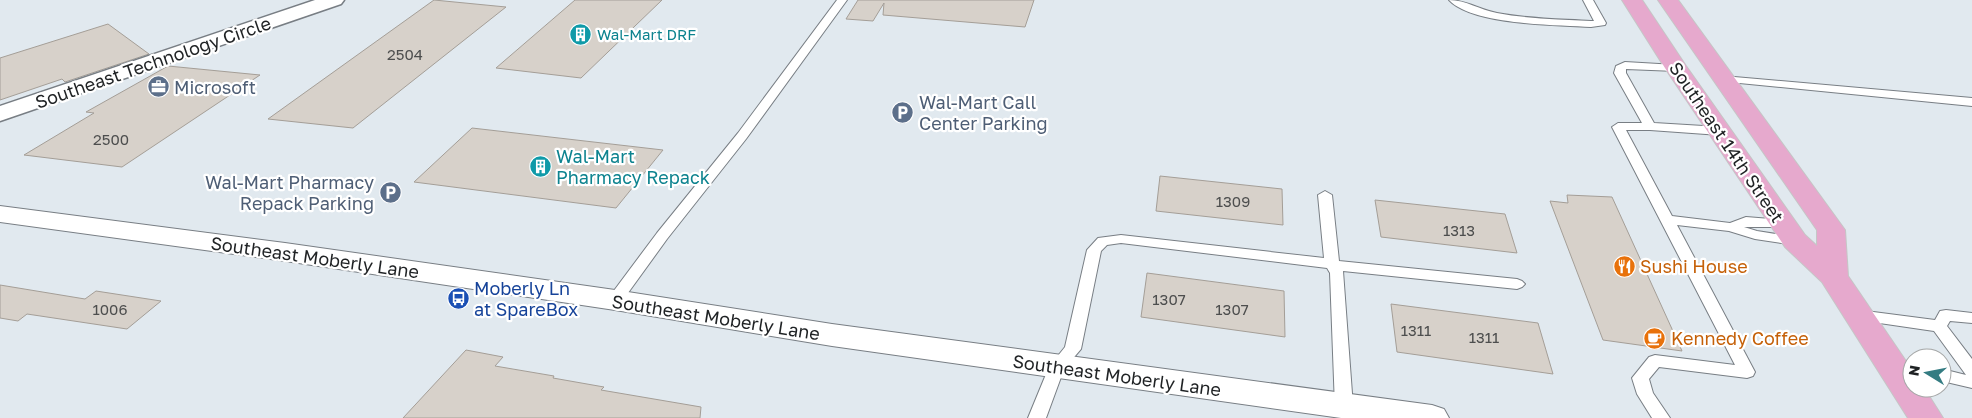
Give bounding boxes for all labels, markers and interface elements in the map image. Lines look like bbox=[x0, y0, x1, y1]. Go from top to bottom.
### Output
street label: Southeast Technology Circle bbox=[32, 11, 274, 113]
building icon: Wal-Mart DRF bbox=[569, 22, 593, 46]
place label: Wal-Mart DRF bbox=[597, 25, 696, 43]
house number: 2504 bbox=[387, 45, 423, 63]
street label: Southeast 14th Street bbox=[1665, 57, 1789, 227]
office icon: Microsoft bbox=[146, 75, 170, 99]
place label: Microsoft bbox=[174, 76, 256, 98]
place label: Wal-Mart Call Center Parking bbox=[919, 91, 1048, 134]
parking icon: Wal-Mart Call Center Parking bbox=[891, 100, 915, 124]
house number: 2500 bbox=[93, 130, 129, 148]
place label: Wal-Mart Pharmacy Repack bbox=[556, 145, 710, 188]
building icon: Wal-Mart Pharmacy Repack bbox=[528, 154, 552, 178]
place label: Wal-Mart Pharmacy Repack Parking bbox=[205, 171, 374, 214]
parking icon: Wal-Mart Pharmacy Repack Parking bbox=[378, 180, 402, 204]
house number: 1309 bbox=[1216, 192, 1250, 210]
house number: 1313 bbox=[1443, 221, 1475, 239]
street label: Southeast Moberly Lane bbox=[209, 231, 421, 283]
restaurant icon: Sushi House bbox=[1612, 254, 1636, 278]
place label: Sushi House bbox=[1640, 255, 1748, 277]
place label: Moberly Ln at SpareBox bbox=[474, 277, 578, 320]
bus stop icon: Moberly Ln at SpareBox bbox=[446, 286, 470, 310]
street label: Southeast Moberly Lane bbox=[610, 290, 822, 344]
house number: 1307 bbox=[1152, 290, 1186, 308]
house number: 1006 bbox=[93, 300, 127, 318]
house number: 1307 bbox=[1215, 300, 1249, 318]
house number: 1311 bbox=[1401, 321, 1431, 339]
cafe icon: Kennedy Coffee bbox=[1643, 326, 1667, 350]
place label: Kennedy Coffee bbox=[1671, 327, 1809, 349]
house number: 1311 bbox=[1469, 328, 1499, 346]
north arrow bbox=[1902, 348, 1952, 398]
street label: Southeast Moberly Lane bbox=[1011, 349, 1223, 401]
text: N bbox=[1904, 364, 1923, 377]

